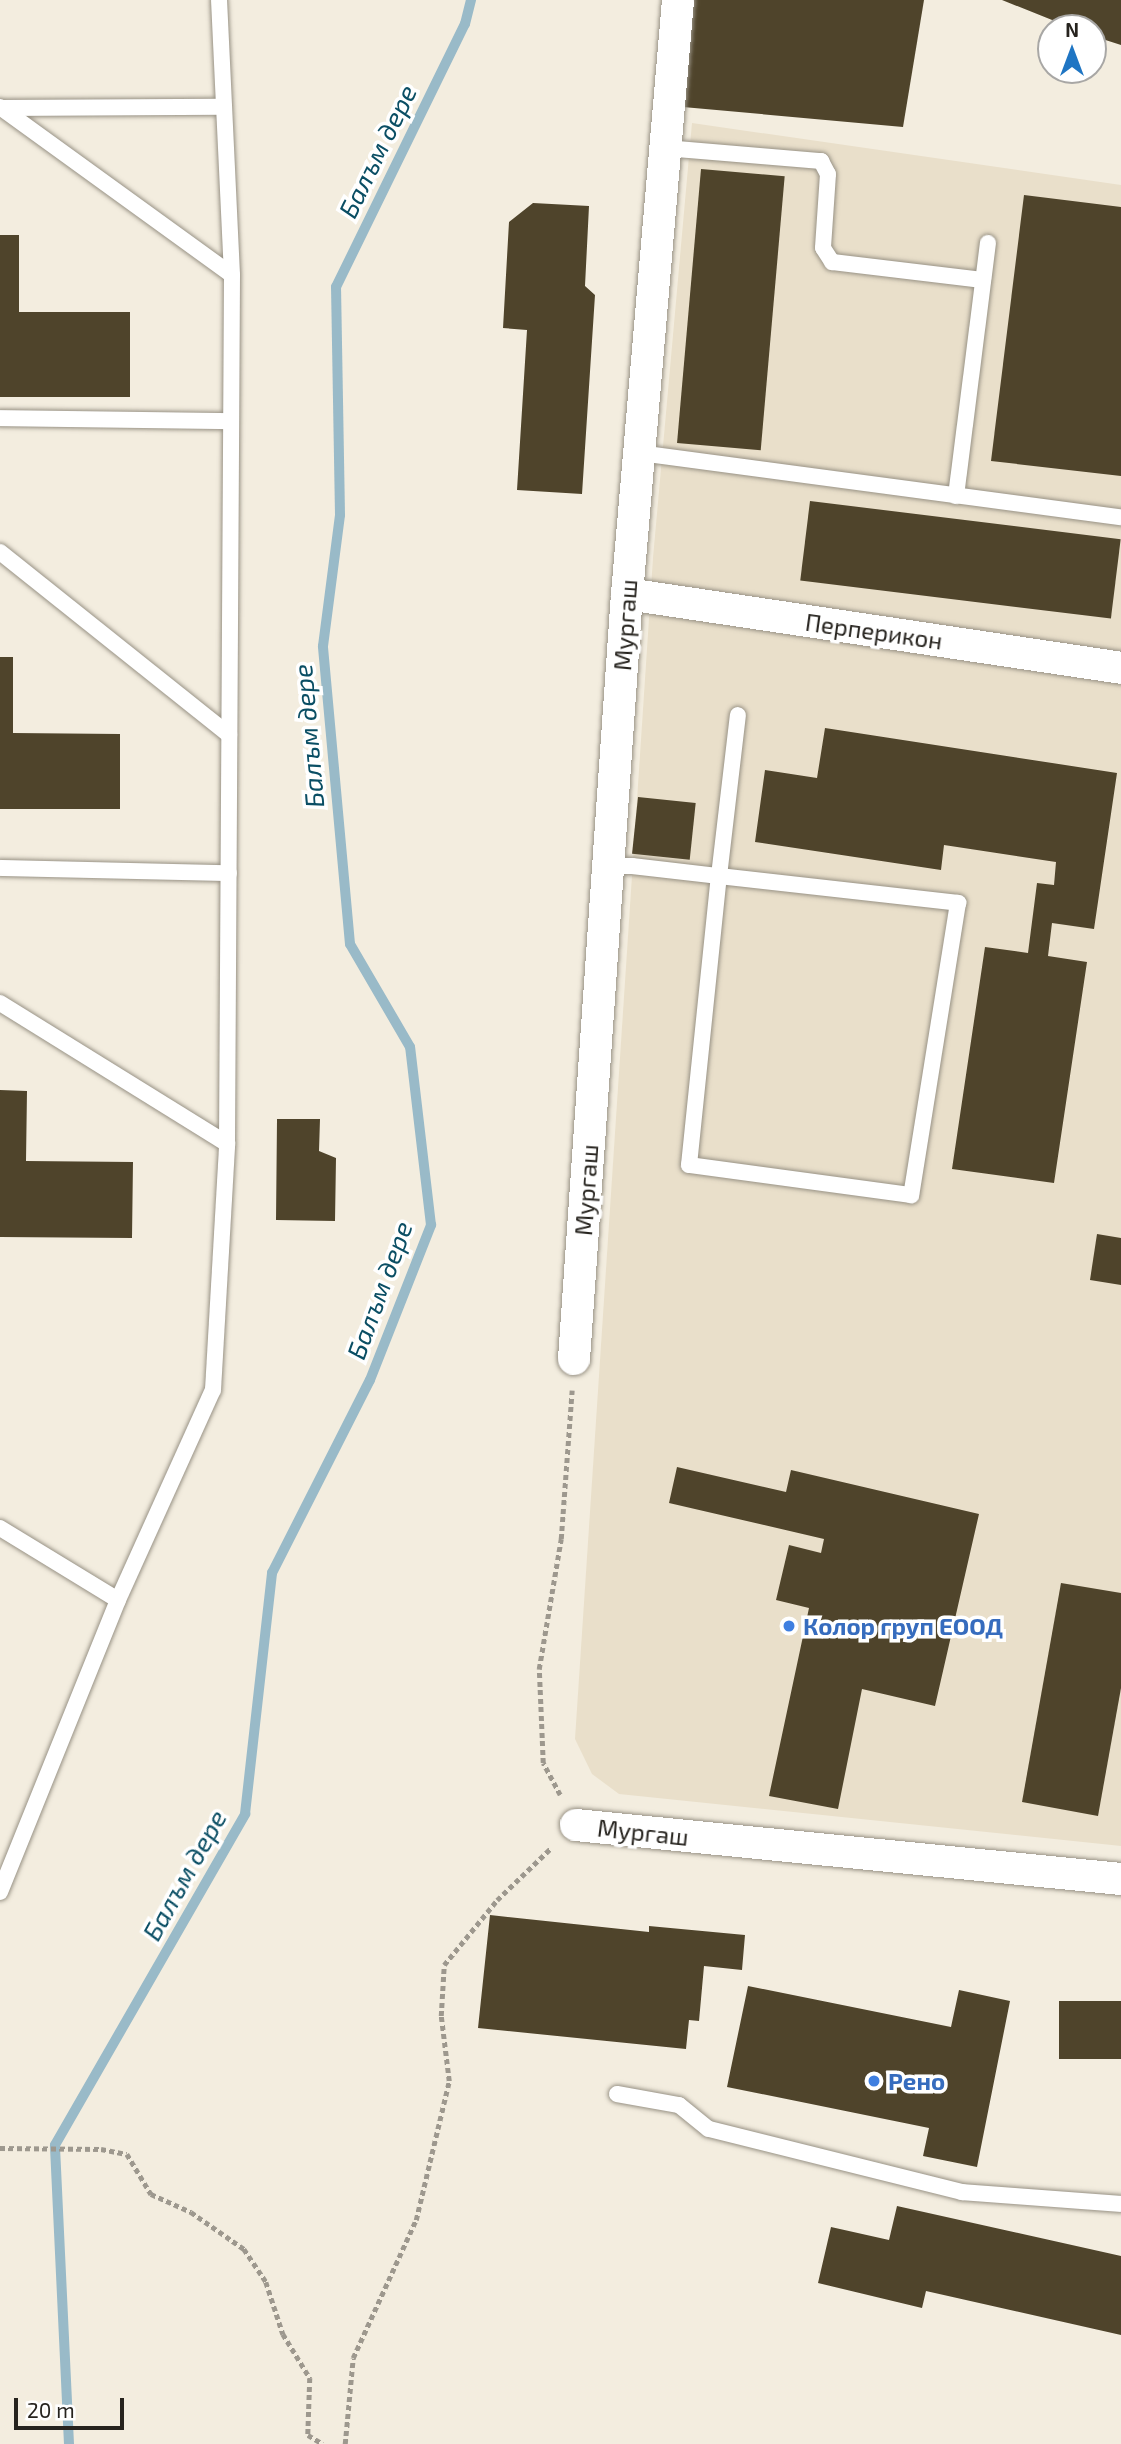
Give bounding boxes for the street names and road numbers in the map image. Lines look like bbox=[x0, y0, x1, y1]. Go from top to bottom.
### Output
street label: Мургаш bbox=[607, 578, 643, 672]
street label: Перперикон bbox=[804, 607, 944, 655]
street label: Мургаш bbox=[568, 1143, 604, 1237]
street label: Мургаш bbox=[596, 1813, 690, 1851]

